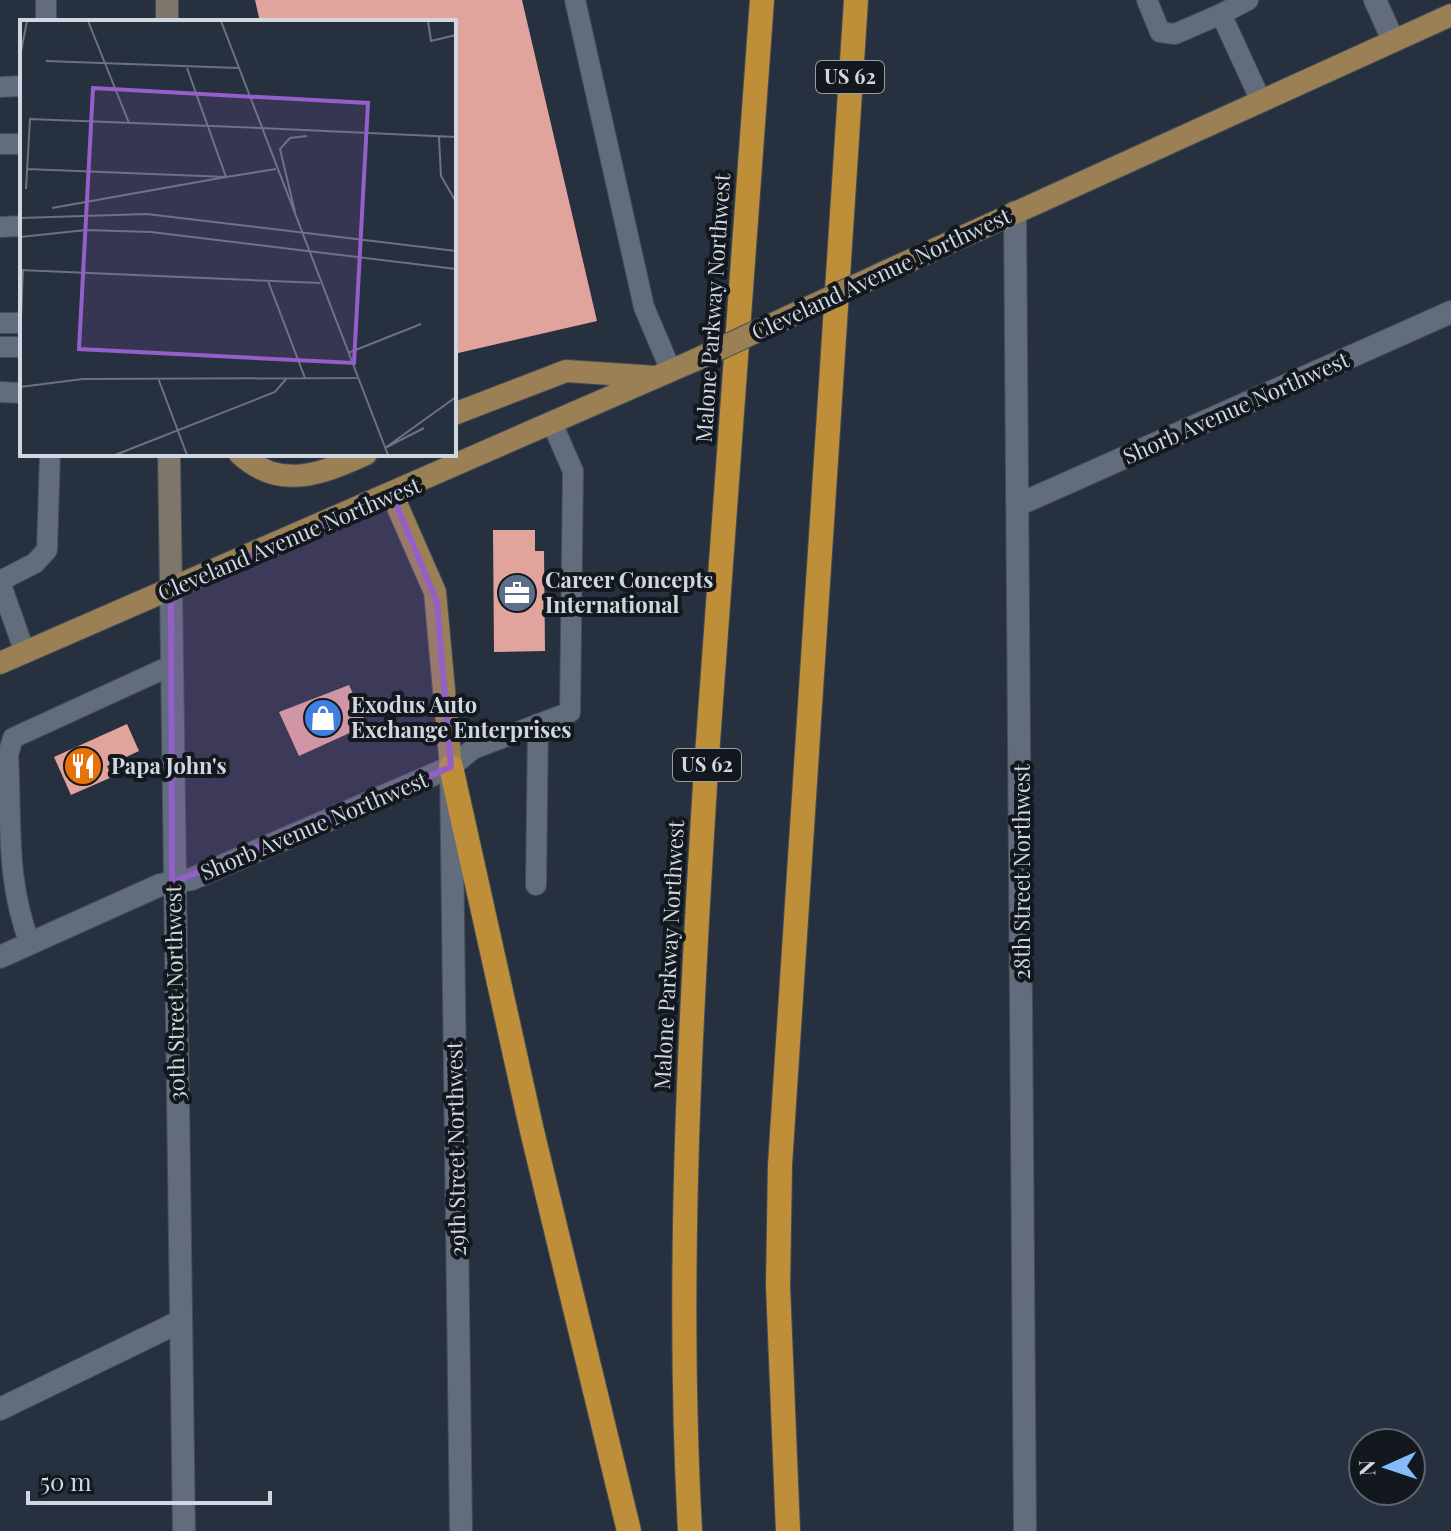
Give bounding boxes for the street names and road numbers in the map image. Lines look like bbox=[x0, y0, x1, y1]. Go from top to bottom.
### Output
road number: US 62 bbox=[816, 61, 884, 93]
street label: Malone Parkway Northwest bbox=[688, 171, 736, 443]
street label: Cleveland Avenue Northwest bbox=[746, 199, 1016, 346]
street label: Shorb Avenue Northwest bbox=[1118, 343, 1354, 470]
street label: Cleveland Avenue Northwest bbox=[153, 469, 426, 607]
road number: US 62 bbox=[673, 749, 741, 781]
street label: Shorb Avenue Northwest bbox=[195, 763, 433, 887]
street label: 28th Street Northwest bbox=[1006, 763, 1036, 980]
street label: Malone Parkway Northwest bbox=[646, 818, 690, 1090]
street label: 30th Street Northwest bbox=[157, 883, 191, 1102]
street label: 29th Street Northwest bbox=[438, 1040, 472, 1257]

